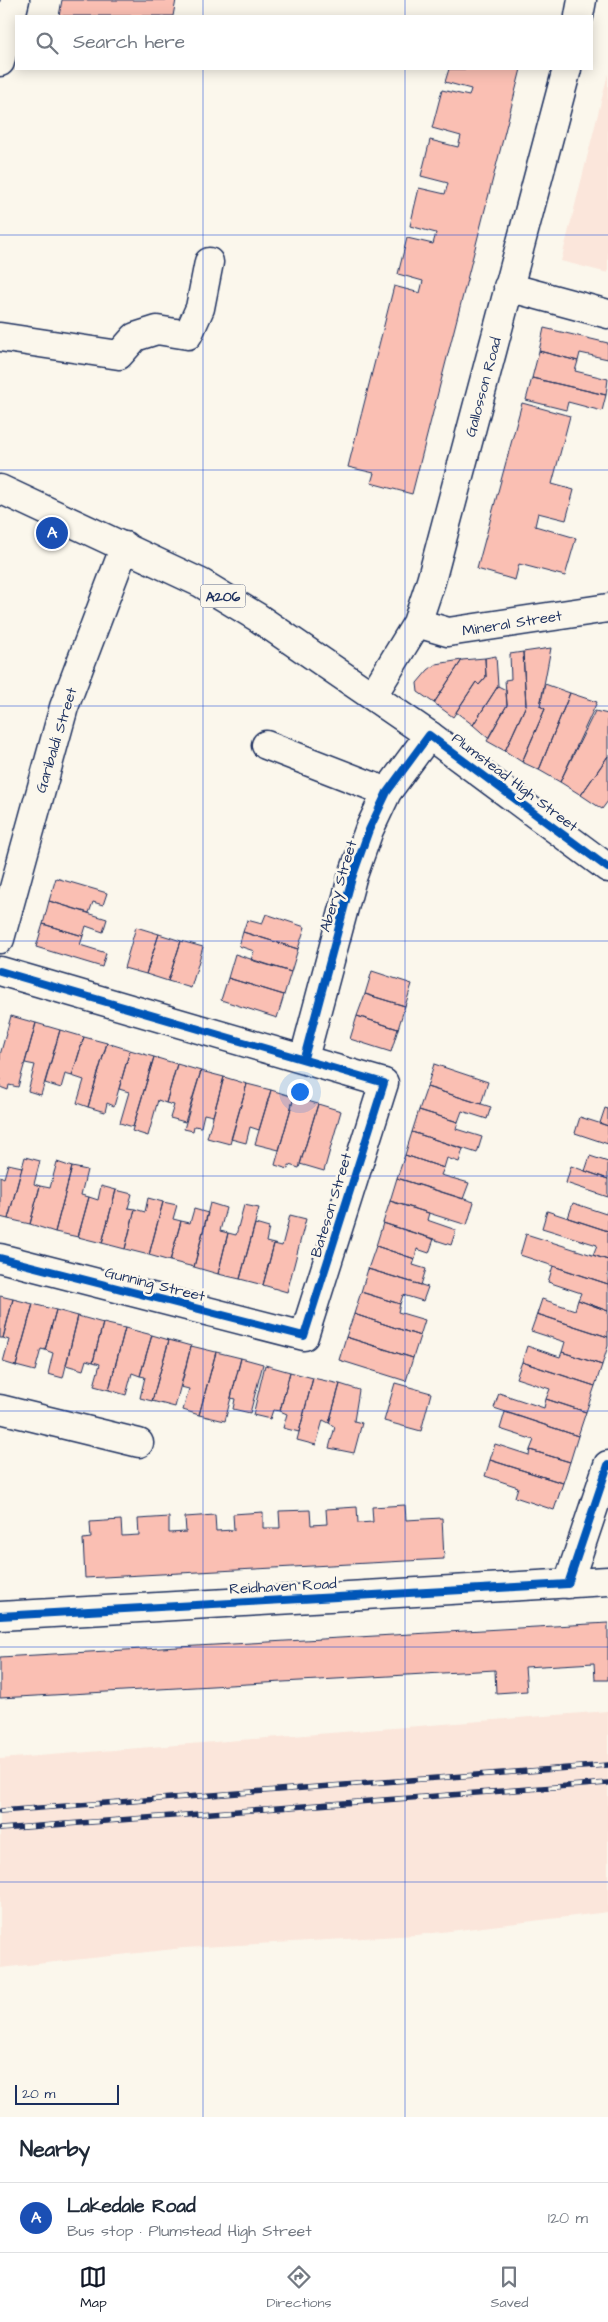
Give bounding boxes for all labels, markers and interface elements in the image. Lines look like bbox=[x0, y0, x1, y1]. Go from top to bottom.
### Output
search box bbox=[15, 15, 593, 70]
icon: search bbox=[33, 29, 61, 57]
text: Search here bbox=[73, 29, 185, 56]
street label: Gallosson Road bbox=[460, 335, 507, 439]
pin: A bbox=[36, 514, 68, 552]
road number: A206 bbox=[200, 584, 246, 608]
street label: Mineral Street bbox=[461, 605, 564, 642]
street label: Garibaldi Street bbox=[30, 685, 82, 795]
street label: Plumstead High Street bbox=[447, 728, 582, 838]
street label: Abery Street bbox=[315, 838, 363, 935]
your location bbox=[287, 1079, 313, 1105]
street label: Bateson Street bbox=[306, 1150, 357, 1260]
street label: Gunning Street bbox=[102, 1262, 207, 1308]
street label: Reidhaven Road bbox=[229, 1573, 338, 1600]
scale bar bbox=[15, 2082, 119, 2105]
text: 20 m bbox=[22, 2084, 55, 2104]
text: Nearby bbox=[20, 2135, 90, 2164]
text: Lakedale Road bbox=[67, 2193, 196, 2220]
text: A bbox=[31, 2207, 41, 2229]
text: 120 m bbox=[548, 2207, 588, 2229]
text: Bus stop · Plumstead High Street bbox=[67, 2220, 312, 2242]
tab: Map bbox=[79, 2263, 107, 2313]
tab: Directions bbox=[266, 2263, 331, 2313]
tab: Saved bbox=[490, 2263, 529, 2313]

